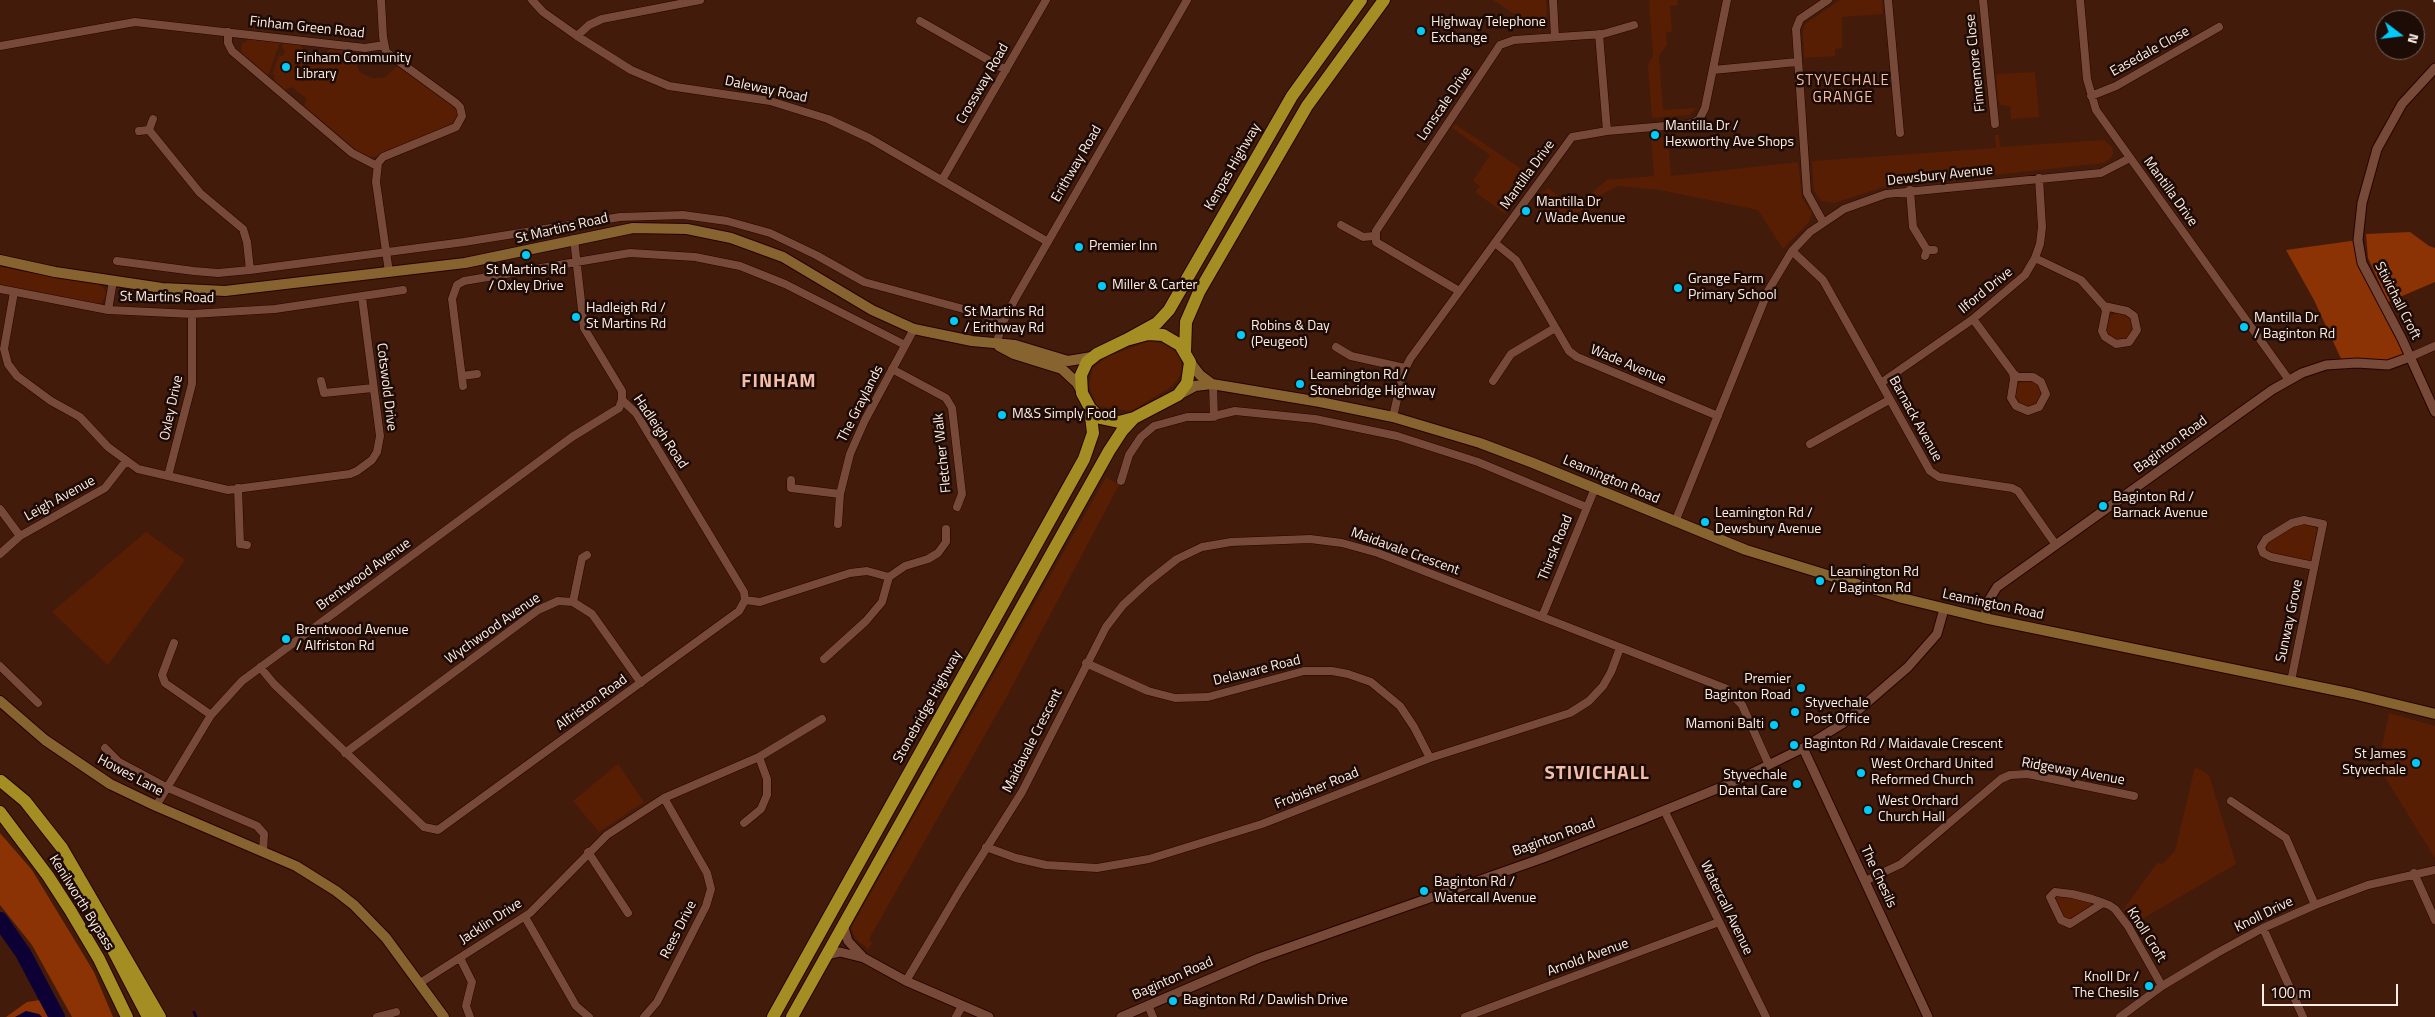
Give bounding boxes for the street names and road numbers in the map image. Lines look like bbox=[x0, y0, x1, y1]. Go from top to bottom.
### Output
street label: Finnemore Close bbox=[1963, 13, 1989, 113]
street label: Finham Green Road bbox=[249, 14, 365, 42]
street label: Easedale Close bbox=[2107, 23, 2193, 81]
street label: Crossway Road bbox=[953, 41, 1013, 127]
street label: Lonscale Drive bbox=[1414, 64, 1476, 144]
street label: Daleway Road bbox=[723, 73, 809, 107]
street label: Kenpas Highway bbox=[1201, 120, 1265, 214]
street label: Erithway Road bbox=[1048, 123, 1106, 205]
street label: Mantilla Drive bbox=[1497, 137, 1559, 213]
street label: Mantilla Drive bbox=[2139, 154, 2201, 230]
street label: Dewsbury Avenue bbox=[1886, 162, 1994, 190]
street label: St Martins Road bbox=[514, 210, 610, 248]
street label: Stivichall Croft bbox=[2370, 259, 2424, 343]
street label: Ilford Drive bbox=[1956, 264, 2016, 318]
street label: St Martins Road bbox=[120, 289, 214, 307]
street label: Cotswold Drive bbox=[372, 342, 400, 432]
street label: Wade Avenue bbox=[1588, 342, 1668, 388]
street label: The Graylands bbox=[834, 363, 888, 445]
street label: Oxley Drive bbox=[157, 374, 187, 442]
street label: Barnack Avenue bbox=[1885, 374, 1945, 464]
street label: Hadleigh Road bbox=[629, 392, 691, 472]
street label: Fletcher Walk bbox=[930, 412, 956, 494]
street label: Baginton Road bbox=[2131, 413, 2211, 477]
street label: Leamington Road bbox=[1560, 452, 1662, 508]
street label: Leigh Avenue bbox=[22, 473, 98, 525]
street label: Thirsk Road bbox=[1535, 513, 1577, 583]
street label: Maidavale Crescent bbox=[1348, 525, 1462, 579]
street label: Brentwood Avenue bbox=[314, 535, 414, 615]
street label: Sunway Grove bbox=[2273, 578, 2307, 664]
street label: Leamington Road bbox=[1941, 586, 2045, 624]
street label: Wychwood Avenue bbox=[442, 590, 544, 668]
street label: Stonebridge Highway bbox=[890, 648, 966, 766]
street label: Delaware Road bbox=[1212, 652, 1302, 690]
street label: Alfriston Road bbox=[553, 672, 631, 734]
street label: Maidavale Crescent bbox=[1000, 686, 1066, 796]
street label: Howes Lane bbox=[94, 752, 166, 800]
street label: Ridgeway Avenue bbox=[2020, 755, 2126, 789]
street label: Frobisher Road bbox=[1273, 765, 1361, 813]
street label: Baginton Road bbox=[1510, 815, 1598, 861]
street label: The Chesils bbox=[1856, 843, 1900, 911]
street label: Kenilworth Bypass bbox=[45, 852, 117, 954]
street label: Watercall Avenue bbox=[1696, 858, 1756, 958]
street label: Knoll Drive bbox=[2232, 894, 2296, 936]
street label: Jacklin Drive bbox=[456, 896, 526, 948]
street label: Rees Drive bbox=[657, 898, 701, 962]
street label: Knoll Croft bbox=[2123, 904, 2169, 966]
street label: Arnold Avenue bbox=[1545, 935, 1631, 981]
street label: Baginton Road bbox=[1130, 954, 1216, 1004]

